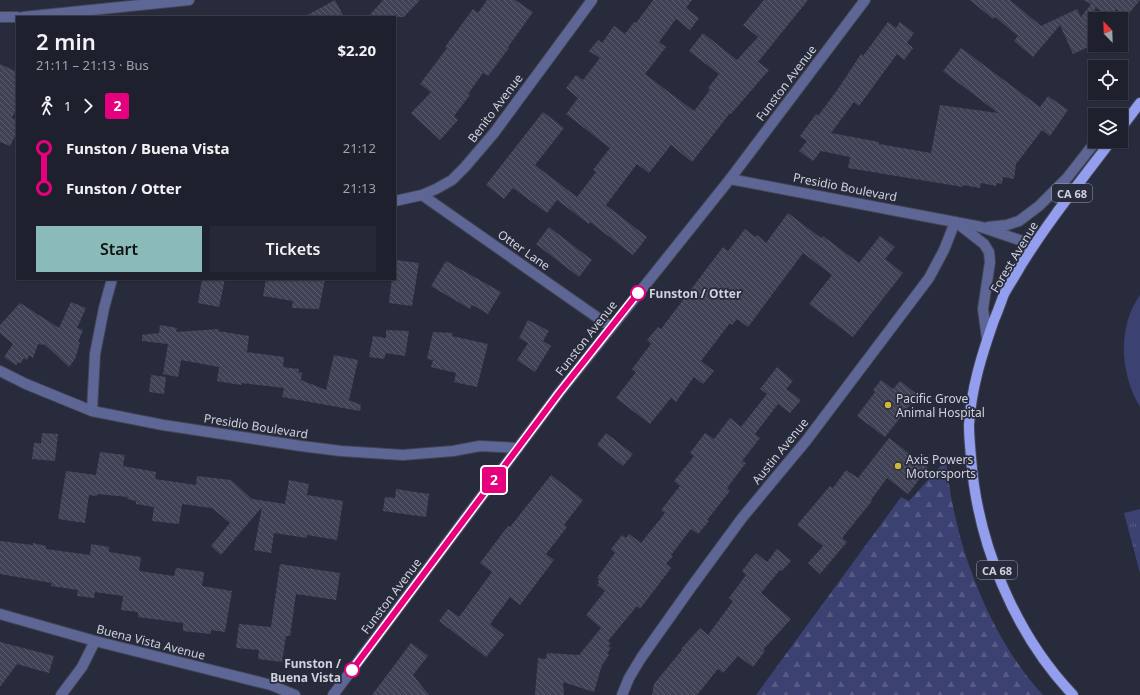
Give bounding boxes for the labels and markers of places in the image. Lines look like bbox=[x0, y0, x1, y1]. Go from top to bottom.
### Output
marker: Funston / Otter bbox=[630, 285, 646, 301]
place label: Funston / Otter bbox=[649, 285, 742, 302]
place label: Pacific Grove Animal Hospital bbox=[896, 390, 985, 421]
marker: Pacific Grove Animal Hospital bbox=[883, 400, 893, 410]
place label: Axis Powers Motorsports bbox=[906, 451, 976, 482]
marker: Axis Powers Motorsports bbox=[893, 461, 903, 471]
place label: Funston / Buena Vista bbox=[270, 655, 341, 686]
marker: Funston / Buena Vista bbox=[344, 662, 360, 678]

